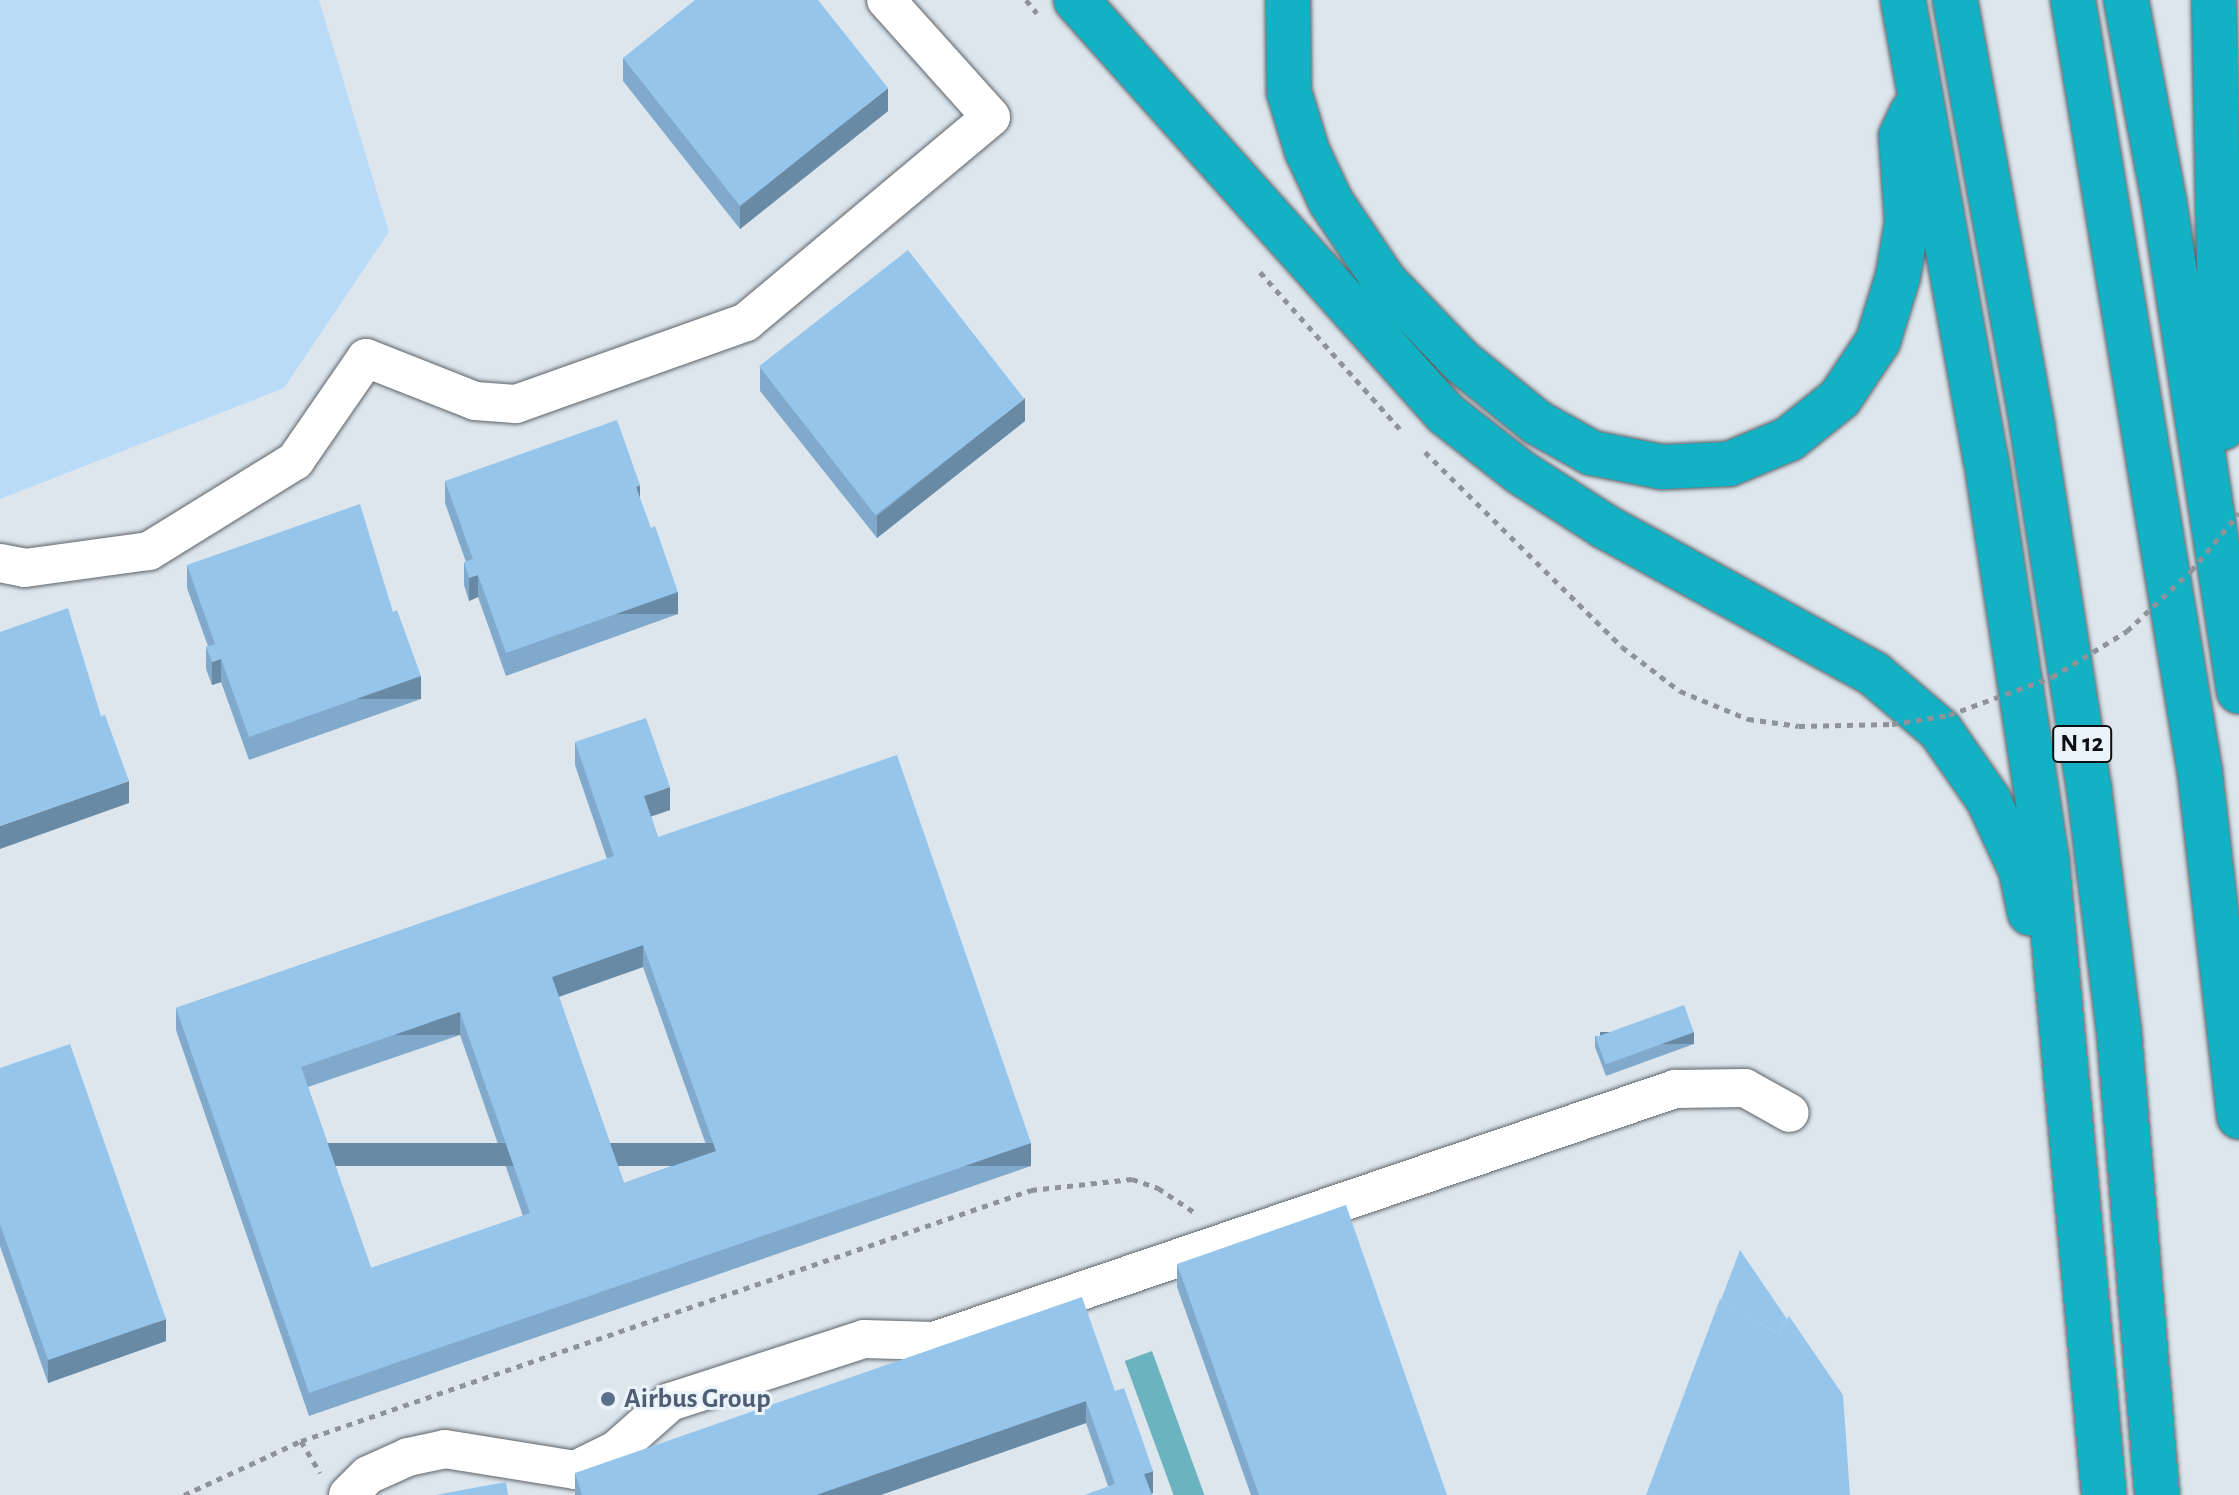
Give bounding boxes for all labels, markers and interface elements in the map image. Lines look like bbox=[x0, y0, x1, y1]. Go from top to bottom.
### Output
road number: N 12 bbox=[2052, 722, 2112, 766]
place label: Airbus Group bbox=[624, 1382, 771, 1416]
marker: Airbus Group bbox=[599, 1390, 617, 1408]

